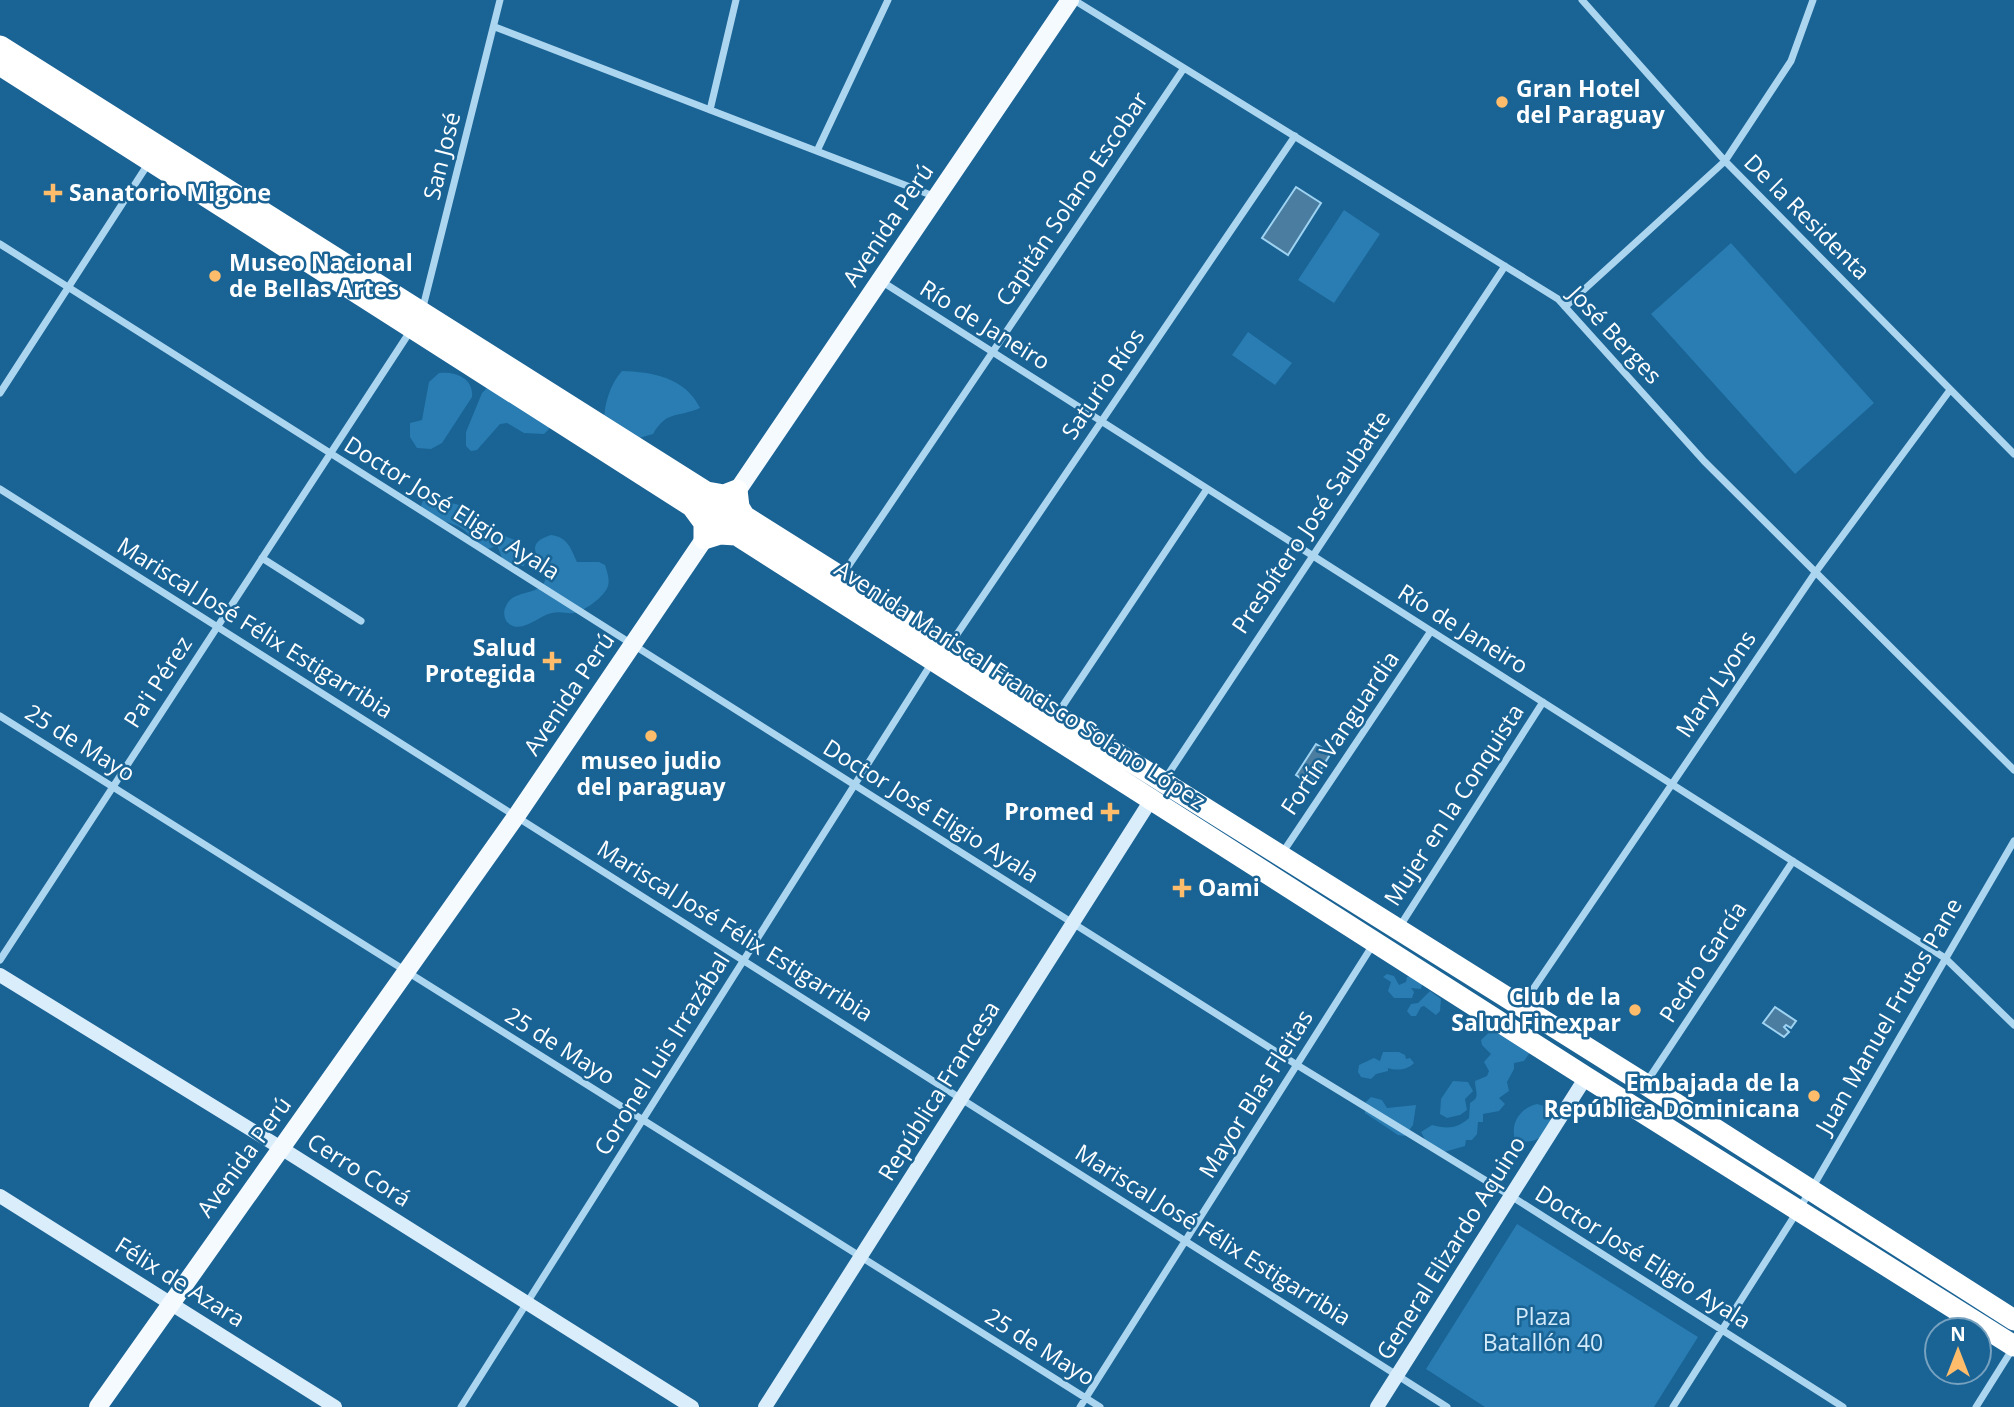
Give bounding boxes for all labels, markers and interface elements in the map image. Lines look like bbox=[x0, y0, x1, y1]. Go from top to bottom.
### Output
place label: Gran Hotel del Paraguay bbox=[1516, 72, 1666, 130]
street label: Capitán Solano Escobar bbox=[987, 85, 1155, 312]
marker: Gran Hotel del Paraguay bbox=[1494, 94, 1510, 110]
street label: San José bbox=[415, 109, 467, 203]
street label: De la Residenta bbox=[1738, 146, 1878, 286]
street label: Avenida Perú bbox=[834, 157, 940, 292]
place label: Sanatorio Migone bbox=[69, 176, 271, 208]
marker: Sanatorio Migone bbox=[43, 183, 63, 203]
place label: Museo Nacional de Bellas Artes bbox=[229, 246, 413, 304]
marker: Museo Nacional de Bellas Artes bbox=[207, 268, 223, 284]
street label: Río de Janeiro bbox=[914, 271, 1057, 377]
street label: José Berges bbox=[1561, 277, 1670, 390]
street label: Saturio Ríos bbox=[1053, 322, 1151, 445]
street label: Presbítero José Saubatte bbox=[1223, 404, 1397, 639]
street label: Doctor José Eligio Ayala bbox=[339, 428, 566, 587]
street label: Mariscal José Félix Estigarribia bbox=[111, 529, 400, 725]
street label: Avenida Mariscal Francisco Solano López bbox=[829, 552, 1212, 816]
street label: Río de Janeiro bbox=[1392, 575, 1535, 681]
street label: Mary Lyons bbox=[1668, 624, 1763, 743]
street label: Avenida Perú bbox=[515, 626, 621, 761]
street label: Pa'i Pérez bbox=[116, 629, 199, 733]
place label: Salud Protegida bbox=[425, 631, 536, 689]
street label: Fortín Vanguardia bbox=[1272, 644, 1406, 821]
marker: Salud Protegida bbox=[542, 651, 562, 671]
street label: 25 de Mayo bbox=[19, 696, 142, 789]
street label: Mujer en la Conquista bbox=[1376, 697, 1531, 912]
marker: museo judio del paraguay bbox=[643, 728, 659, 744]
street label: Doctor José Eligio Ayala bbox=[818, 731, 1045, 890]
place label: museo judio del paraguay bbox=[576, 744, 726, 802]
place label: Promed bbox=[1004, 795, 1094, 827]
marker: Promed bbox=[1100, 802, 1120, 822]
street label: Mariscal José Félix Estigarribia bbox=[591, 832, 880, 1028]
place label: Oami bbox=[1198, 871, 1260, 903]
marker: Oami bbox=[1172, 878, 1192, 898]
street label: Juan Manuel Frutos Pane bbox=[1806, 892, 1969, 1141]
street label: Pedro García bbox=[1651, 895, 1753, 1028]
street label: Coronel Luis Irrazábal bbox=[586, 946, 737, 1161]
place label: Club de la Salud Finexpar bbox=[1451, 980, 1621, 1038]
street label: República Francesa bbox=[870, 994, 1006, 1187]
street label: 25 de Mayo bbox=[499, 999, 622, 1092]
marker: Club de la Salud Finexpar bbox=[1627, 1002, 1643, 1018]
street label: Mayor Blas Fleitas bbox=[1190, 1003, 1320, 1184]
place label: Embajada de la República Dominicana bbox=[1544, 1066, 1800, 1124]
marker: Embajada de la República Dominicana bbox=[1806, 1088, 1822, 1104]
street label: Avenida Perú bbox=[189, 1090, 298, 1223]
street label: Cerro Corá bbox=[302, 1125, 417, 1214]
street label: General Elizardo Aquino bbox=[1368, 1129, 1532, 1365]
street label: Mariscal José Félix Estigarribia bbox=[1069, 1136, 1358, 1332]
street label: Doctor José Eligio Ayala bbox=[1530, 1177, 1757, 1336]
street label: Félix de Azara bbox=[109, 1228, 252, 1334]
street label: 25 de Mayo bbox=[979, 1300, 1102, 1393]
park label: Plaza Batallón 40 bbox=[1483, 1300, 1603, 1358]
north arrow bbox=[1923, 1316, 1993, 1386]
text: N bbox=[1950, 1321, 1966, 1347]

